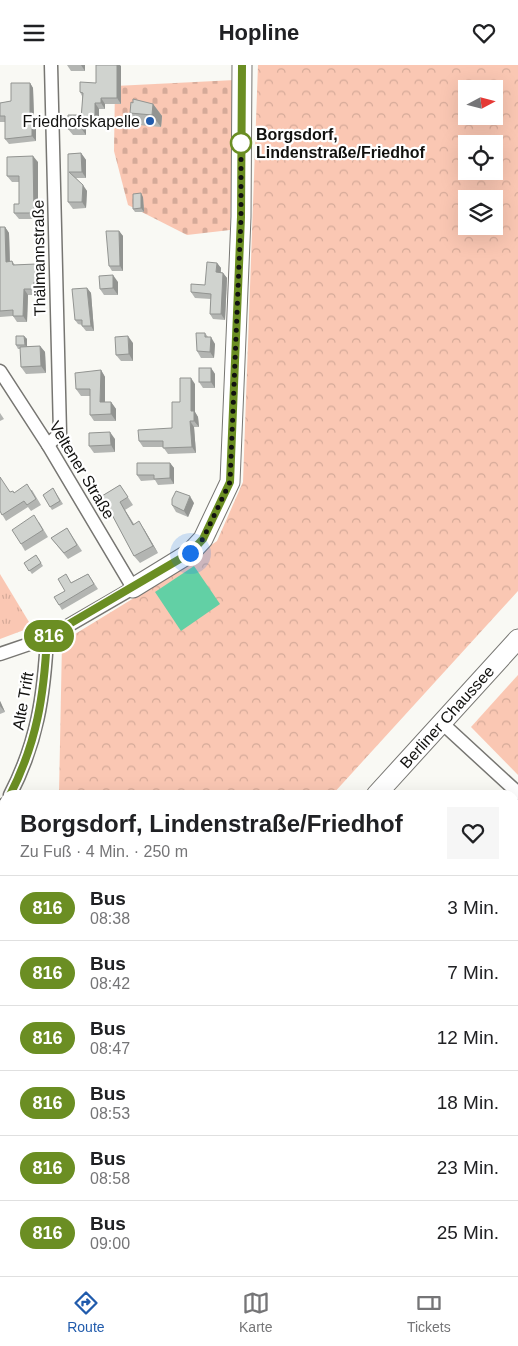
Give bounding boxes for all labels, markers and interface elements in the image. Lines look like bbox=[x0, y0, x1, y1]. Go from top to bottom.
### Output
icon: menu bbox=[20, 19, 48, 47]
icon: heart bbox=[470, 19, 498, 47]
text: Hopline bbox=[219, 20, 299, 45]
north arrow bbox=[458, 80, 502, 125]
map controls bbox=[458, 80, 503, 235]
place label: Friedhofskapelle bbox=[23, 113, 140, 130]
marker: Friedhofskapelle bbox=[144, 115, 156, 127]
place label: Borgsdorf, Lindenstraße/Friedhof bbox=[256, 126, 426, 161]
marker: Borgsdorf, Lindenstraße/Friedhof bbox=[230, 132, 252, 154]
button: locate bbox=[458, 135, 503, 180]
button: layers bbox=[458, 190, 503, 235]
street label: Thälmannstraße bbox=[29, 200, 49, 316]
street label: Veltener Straße bbox=[46, 418, 118, 522]
your location bbox=[178, 541, 203, 566]
line badge: 816 bbox=[20, 620, 78, 652]
text: 816 bbox=[34, 626, 64, 646]
street label: Berliner Chaussee bbox=[397, 662, 497, 772]
street label: Alte Trift bbox=[10, 670, 37, 731]
button: heart bbox=[447, 807, 499, 859]
text: Borgsdorf, Lindenstraße/Friedhof bbox=[20, 810, 403, 837]
text: Zu Fuß · 4 Min. · 250 m bbox=[20, 843, 188, 860]
text: Bus bbox=[90, 888, 126, 909]
text: 3 Min. bbox=[447, 897, 499, 918]
text: 816 bbox=[32, 898, 63, 918]
text: 08:38 bbox=[90, 910, 130, 927]
text: Bus bbox=[90, 953, 126, 974]
text: 7 Min. bbox=[447, 962, 499, 983]
text: 816 bbox=[32, 963, 63, 983]
text: 08:42 bbox=[90, 975, 130, 992]
text: Bus bbox=[90, 1018, 126, 1039]
text: 12 Min. bbox=[437, 1027, 499, 1048]
text: 816 bbox=[32, 1028, 63, 1048]
text: 08:47 bbox=[90, 1040, 130, 1057]
text: Bus bbox=[90, 1083, 126, 1104]
text: 18 Min. bbox=[437, 1092, 499, 1113]
text: 816 bbox=[32, 1093, 63, 1113]
text: 08:53 bbox=[90, 1105, 130, 1122]
text: Bus bbox=[90, 1148, 126, 1169]
text: 23 Min. bbox=[437, 1157, 499, 1178]
text: 816 bbox=[32, 1158, 63, 1178]
text: 08:58 bbox=[90, 1170, 130, 1187]
text: Bus bbox=[90, 1213, 126, 1234]
text: 25 Min. bbox=[437, 1222, 499, 1243]
text: 816 bbox=[32, 1223, 63, 1243]
text: 09:00 bbox=[90, 1235, 130, 1252]
tab: Route bbox=[67, 1289, 105, 1335]
tab: Karte bbox=[239, 1289, 272, 1335]
tab: Tickets bbox=[407, 1289, 451, 1335]

